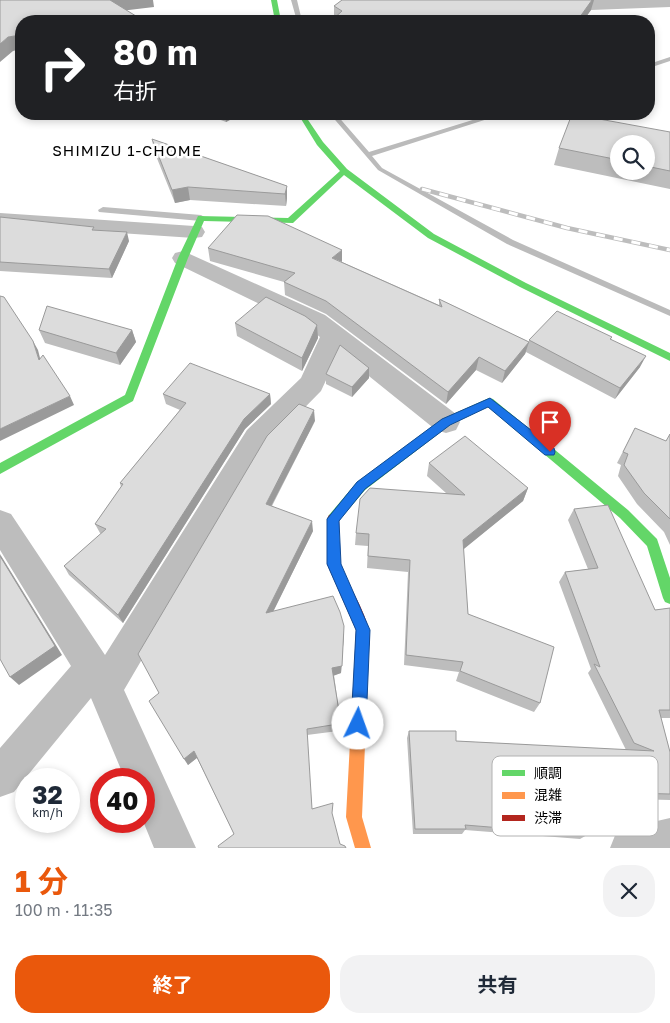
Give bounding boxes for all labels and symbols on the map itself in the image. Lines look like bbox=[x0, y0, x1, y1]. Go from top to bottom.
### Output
district label: SHIMIZU 1-CHOME bbox=[52, 141, 202, 159]
pin bbox=[529, 401, 571, 452]
position arrow bbox=[331, 697, 383, 749]
legend bbox=[492, 756, 658, 836]
text: 順調 bbox=[534, 764, 562, 781]
speed limit sign: 40 bbox=[90, 768, 155, 833]
text: 混雑 bbox=[534, 786, 562, 803]
text: 渋滞 bbox=[534, 809, 562, 826]

